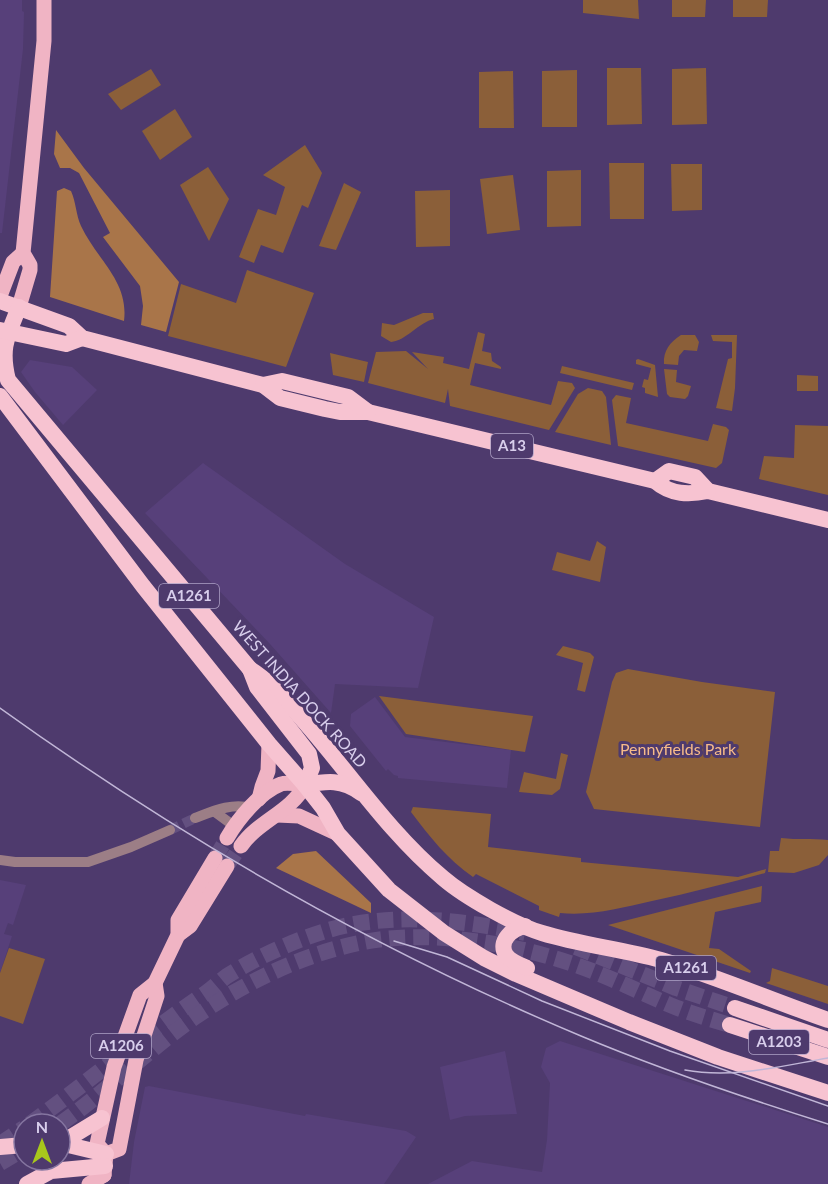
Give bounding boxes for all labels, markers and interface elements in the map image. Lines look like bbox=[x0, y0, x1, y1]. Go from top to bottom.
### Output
road number: A13 bbox=[491, 434, 533, 458]
road number: A1261 bbox=[159, 584, 219, 608]
street label: WEST INDIA DOCK ROAD bbox=[229, 616, 371, 771]
park label: Pennyfields Park bbox=[620, 739, 737, 758]
road number: A1261 bbox=[656, 956, 716, 980]
road number: A1203 bbox=[749, 1030, 809, 1054]
road number: A1206 bbox=[91, 1034, 151, 1058]
north arrow bbox=[12, 1112, 72, 1172]
text: N bbox=[36, 1117, 48, 1136]

